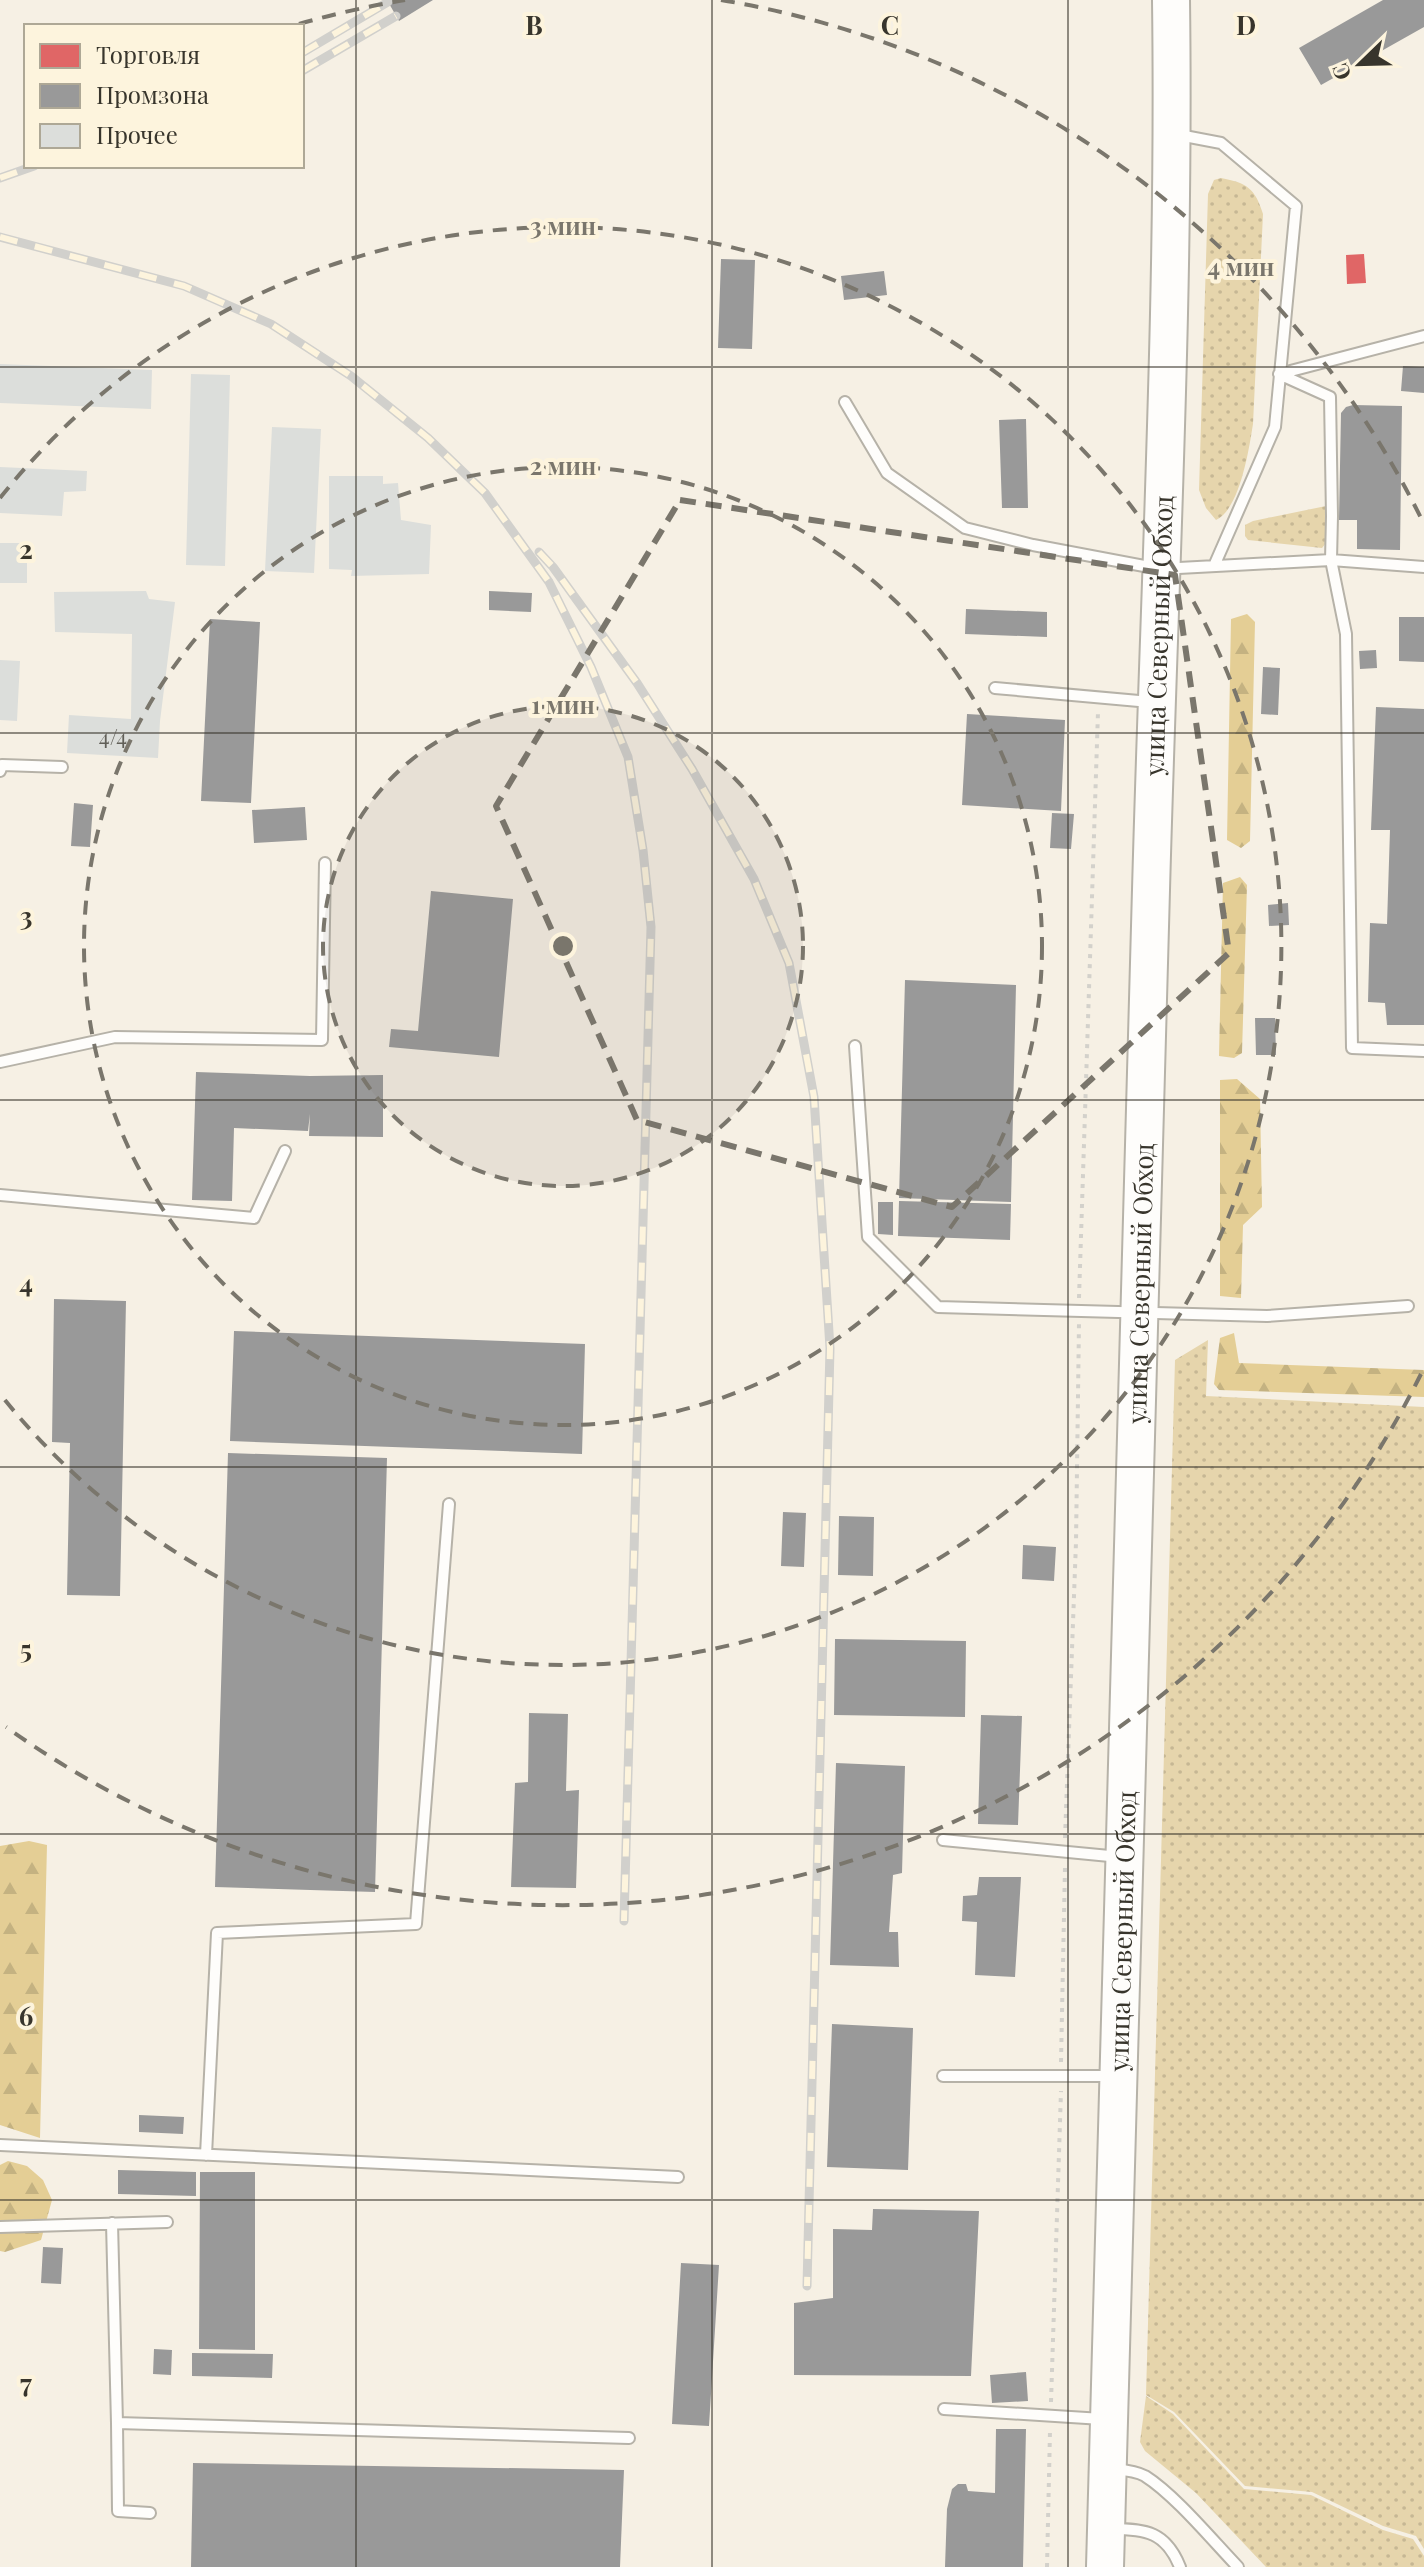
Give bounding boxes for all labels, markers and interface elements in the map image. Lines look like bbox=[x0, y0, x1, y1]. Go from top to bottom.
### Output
text: B bbox=[525, 7, 543, 42]
text: C bbox=[881, 7, 899, 42]
text: D bbox=[1236, 7, 1256, 42]
legend bbox=[24, 24, 304, 168]
north arrow bbox=[1320, 24, 1400, 104]
text: Торговля bbox=[96, 38, 200, 70]
text: С bbox=[1324, 59, 1358, 85]
text: Промзона bbox=[96, 78, 209, 110]
text: Прочее bbox=[96, 118, 178, 150]
text: 3 мин bbox=[530, 209, 596, 241]
text: 4 мин bbox=[1208, 250, 1274, 282]
text: 2 мин bbox=[530, 449, 596, 481]
street label: улица Северный Обход bbox=[1135, 495, 1180, 778]
text: 2 bbox=[19, 531, 33, 566]
text: 1 мин bbox=[531, 688, 595, 720]
house number: 4/4 bbox=[99, 721, 127, 751]
text: 3 bbox=[20, 898, 32, 933]
centre of rings bbox=[549, 932, 577, 960]
street label: улица Северный Обход bbox=[1118, 1142, 1161, 1425]
text: 4 bbox=[19, 1265, 33, 1300]
text: 5 bbox=[20, 1631, 32, 1666]
street label: улица Северный Обход bbox=[1100, 1790, 1143, 2073]
text: 6 bbox=[19, 1998, 33, 2033]
text: 7 bbox=[20, 2365, 32, 2400]

